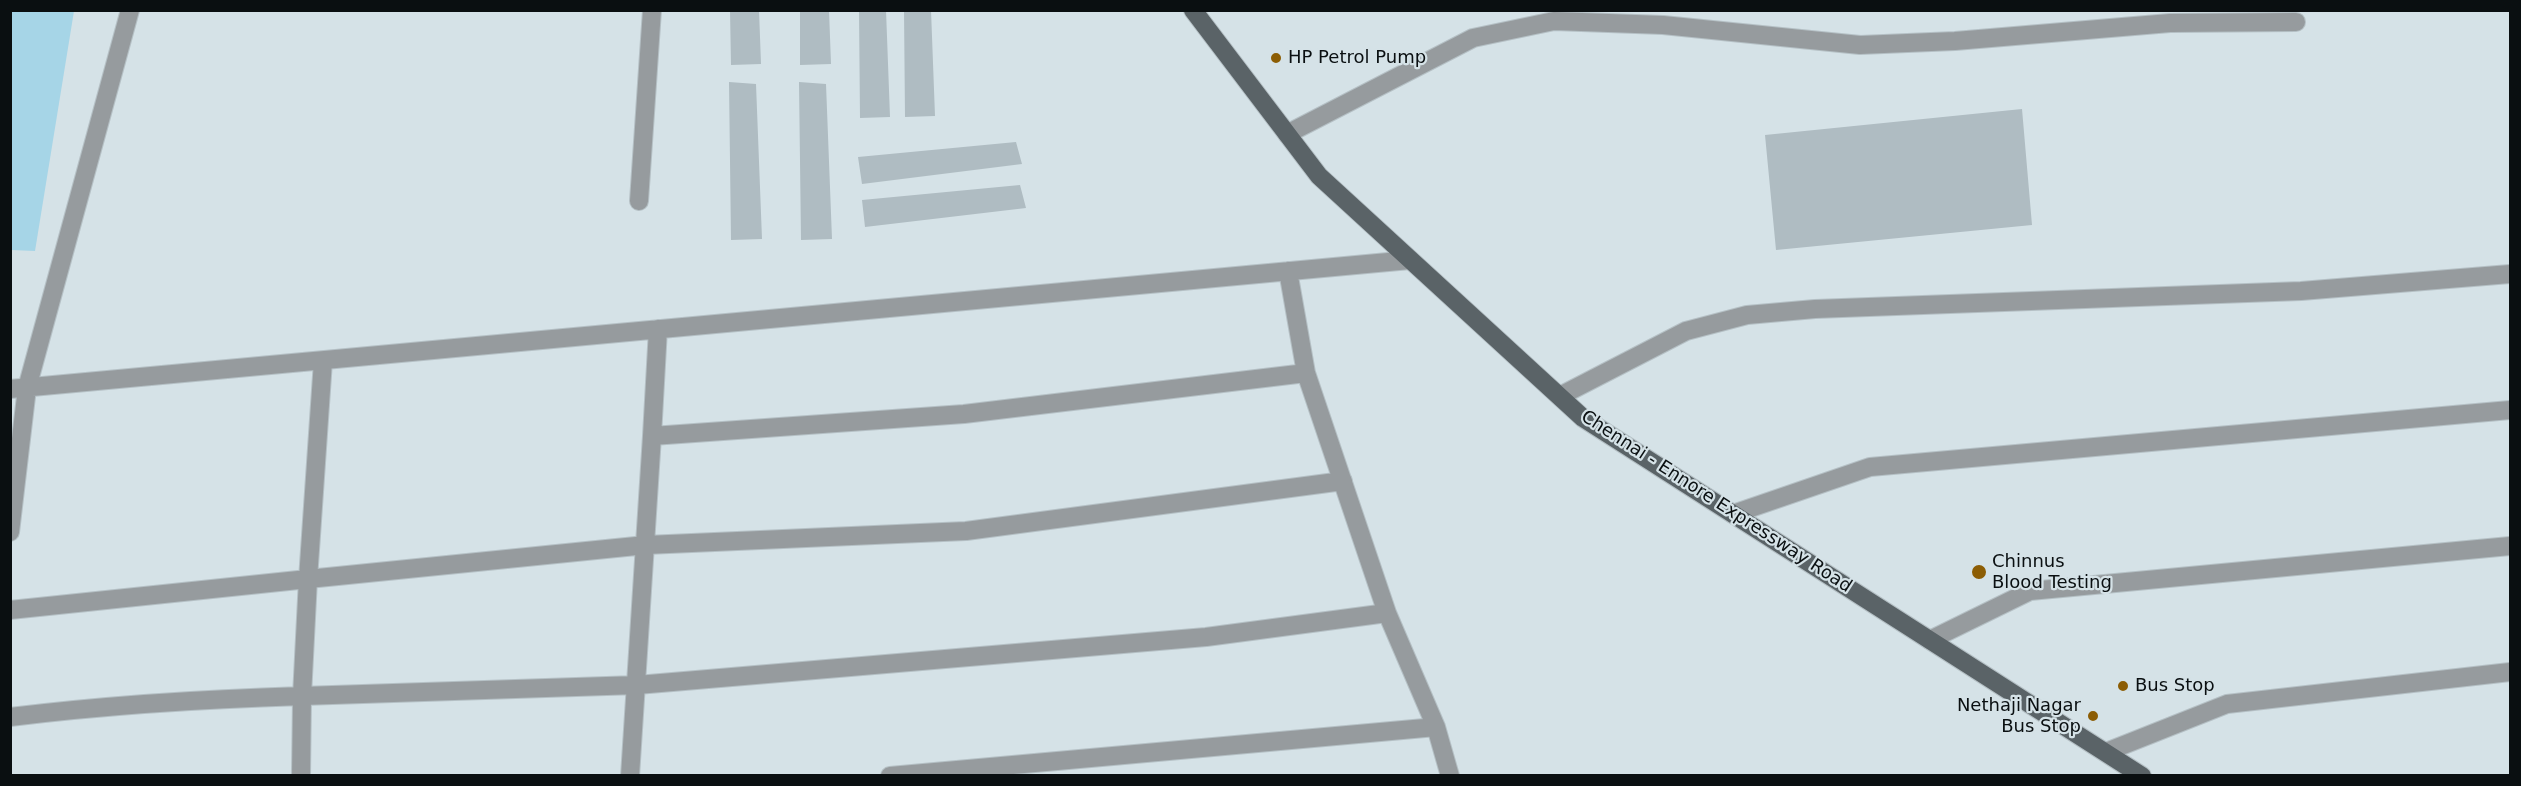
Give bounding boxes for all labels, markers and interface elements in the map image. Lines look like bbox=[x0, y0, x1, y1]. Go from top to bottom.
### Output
place label: HP Petrol Pump bbox=[1288, 47, 1426, 69]
marker: HP Petrol Pump bbox=[1269, 51, 1283, 65]
street label: Chennai - Ennore Expressway Road bbox=[1577, 406, 1855, 598]
place label: Chinnus Blood Testing bbox=[1992, 551, 2112, 594]
marker: Chinnus Blood Testing bbox=[1970, 563, 1988, 581]
place label: Bus Stop bbox=[2135, 675, 2215, 697]
marker: Bus Stop bbox=[2116, 679, 2130, 693]
place label: Nethaji Nagar Bus Stop bbox=[1957, 695, 2081, 738]
marker: Nethaji Nagar Bus Stop bbox=[2086, 709, 2100, 723]

